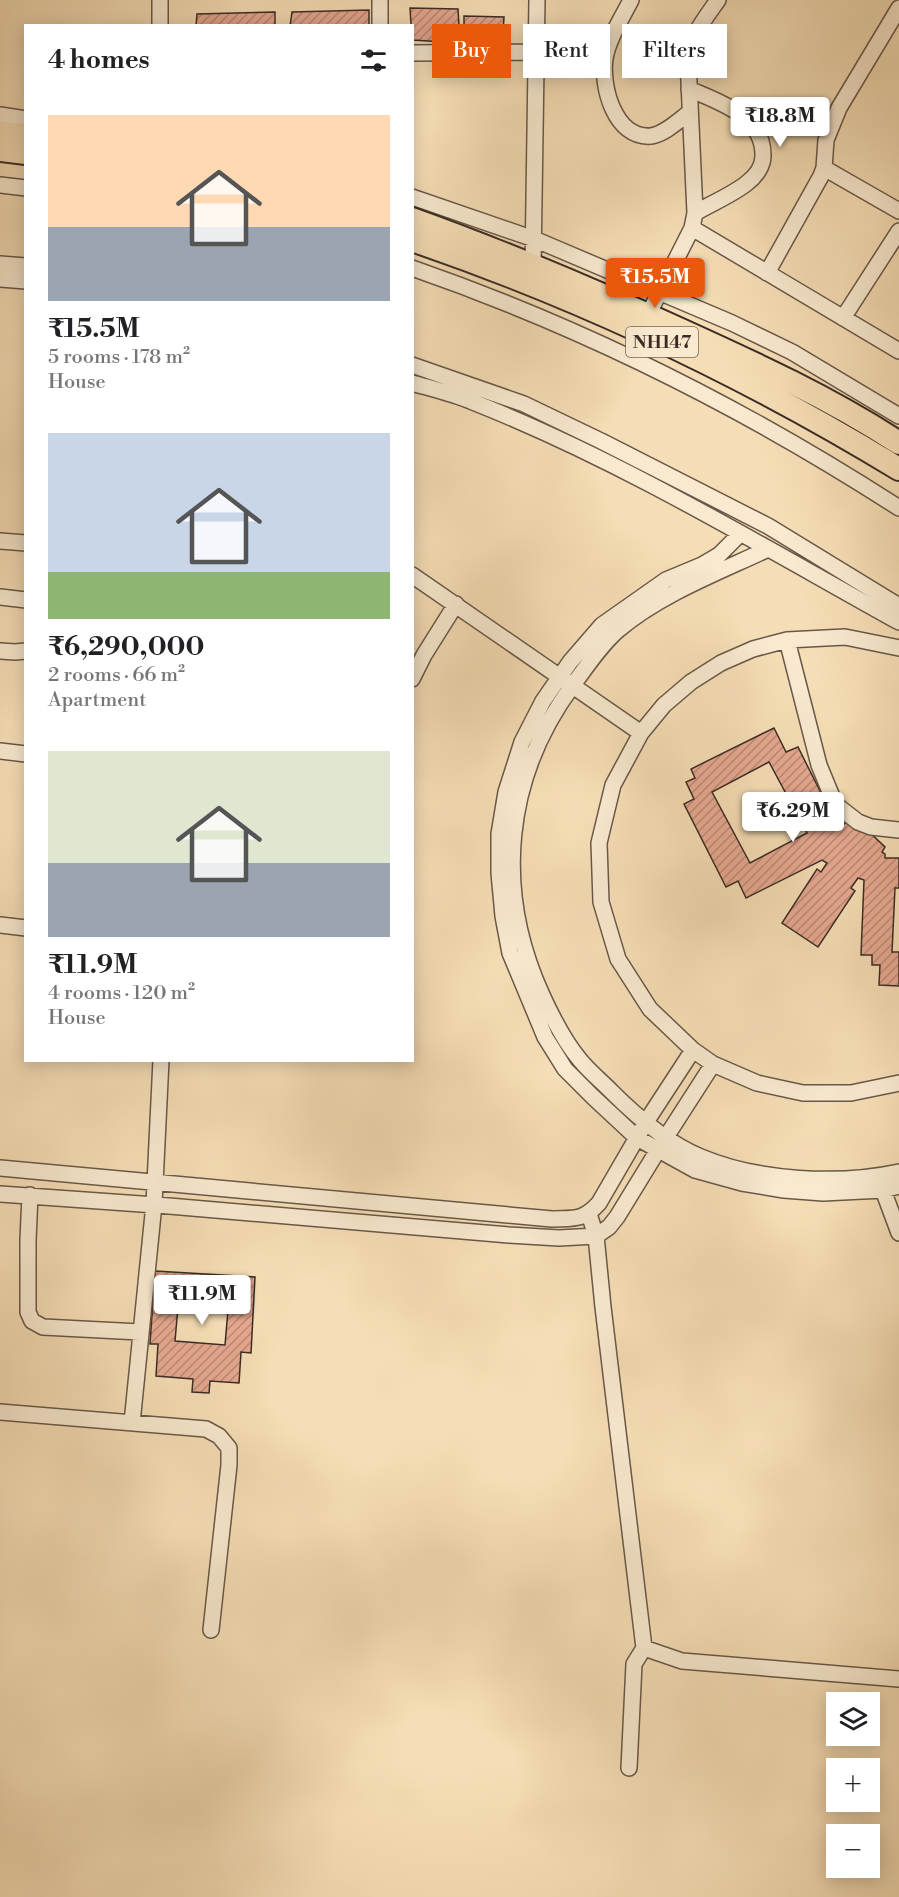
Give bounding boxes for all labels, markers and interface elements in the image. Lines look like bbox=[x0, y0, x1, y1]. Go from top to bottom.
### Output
chip: Buy bbox=[432, 24, 511, 78]
chip: Rent bbox=[523, 24, 610, 78]
chip: Filters bbox=[622, 24, 727, 78]
text: 4 homes bbox=[48, 44, 150, 76]
icon: filters bbox=[357, 44, 390, 77]
pin: ₹18.8M bbox=[731, 97, 829, 148]
text: ₹18.8M bbox=[745, 104, 815, 129]
icon: home bbox=[165, 154, 273, 262]
pin: ₹15.5M bbox=[606, 258, 704, 309]
text: ₹15.5M bbox=[620, 265, 690, 290]
text: ₹15.5M bbox=[48, 313, 140, 345]
road number: NH147 bbox=[626, 327, 698, 357]
text: 5 rooms · 178 m² bbox=[48, 345, 190, 370]
text: House bbox=[48, 370, 106, 395]
icon: home bbox=[165, 472, 273, 580]
text: ₹6,290,000 bbox=[48, 631, 204, 663]
text: 2 rooms · 66 m² bbox=[48, 663, 185, 688]
text: Apartment bbox=[48, 688, 146, 713]
icon: home bbox=[165, 790, 273, 898]
pin: ₹6.29M bbox=[744, 792, 842, 843]
text: ₹6.29M bbox=[756, 799, 830, 824]
text: ₹11.9M bbox=[48, 949, 137, 981]
text: 4 rooms · 120 m² bbox=[48, 981, 195, 1006]
text: House bbox=[48, 1006, 106, 1031]
pin: ₹11.9M bbox=[153, 1275, 251, 1326]
text: ₹11.9M bbox=[168, 1282, 236, 1307]
map controls bbox=[826, 1692, 880, 1878]
button: layers bbox=[826, 1692, 880, 1746]
button: + bbox=[826, 1758, 880, 1812]
button: − bbox=[826, 1824, 880, 1878]

